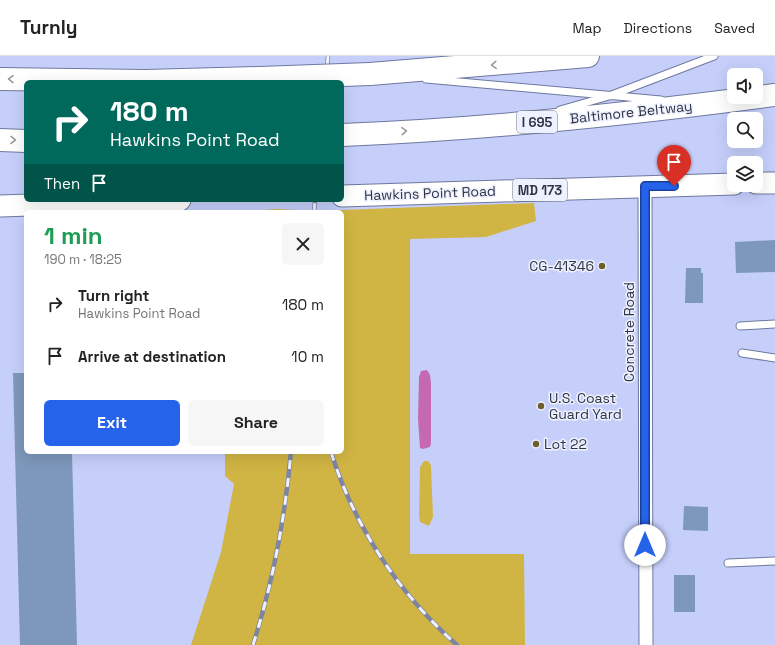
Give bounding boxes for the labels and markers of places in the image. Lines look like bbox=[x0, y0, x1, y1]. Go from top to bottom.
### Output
pin bbox=[657, 145, 691, 186]
place label: CG-41346 bbox=[529, 257, 594, 275]
marker: CG-41346 bbox=[597, 261, 607, 271]
place label: U.S. Coast Guard Yard bbox=[549, 389, 622, 423]
marker: U.S. Coast Guard Yard bbox=[536, 401, 546, 411]
place label: Lot 22 bbox=[544, 435, 587, 453]
marker: Lot 22 bbox=[531, 439, 541, 449]

